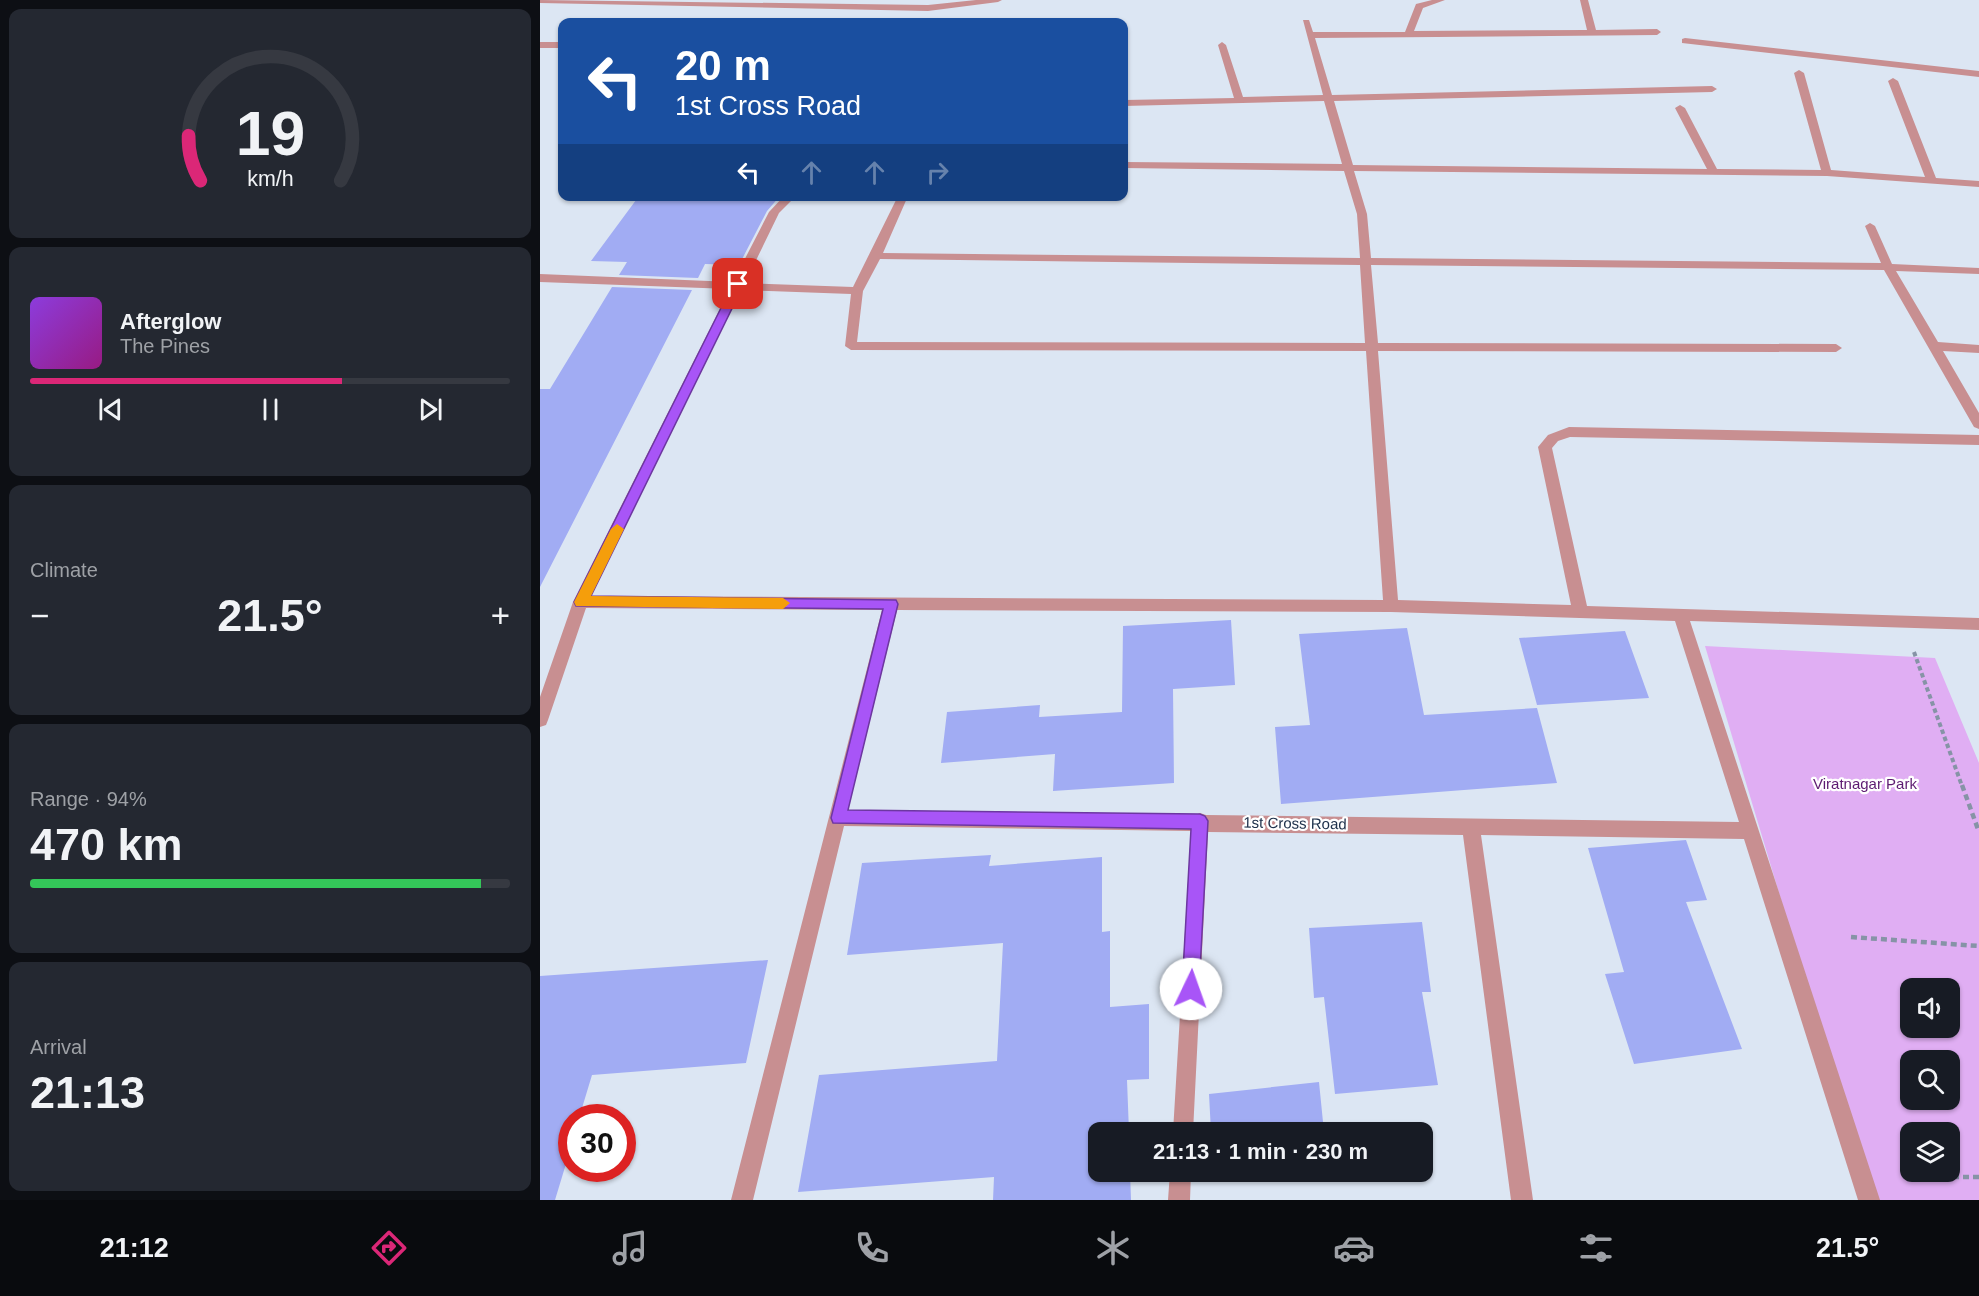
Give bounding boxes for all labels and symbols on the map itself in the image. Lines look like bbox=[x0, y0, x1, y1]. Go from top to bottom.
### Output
pin bbox=[712, 258, 763, 309]
park label: Viratnagar Park bbox=[1813, 775, 1917, 792]
street label: 1st Cross Road bbox=[1243, 814, 1347, 832]
position arrow bbox=[1159, 957, 1223, 1021]
speed limit sign: 30 bbox=[558, 1104, 636, 1182]

